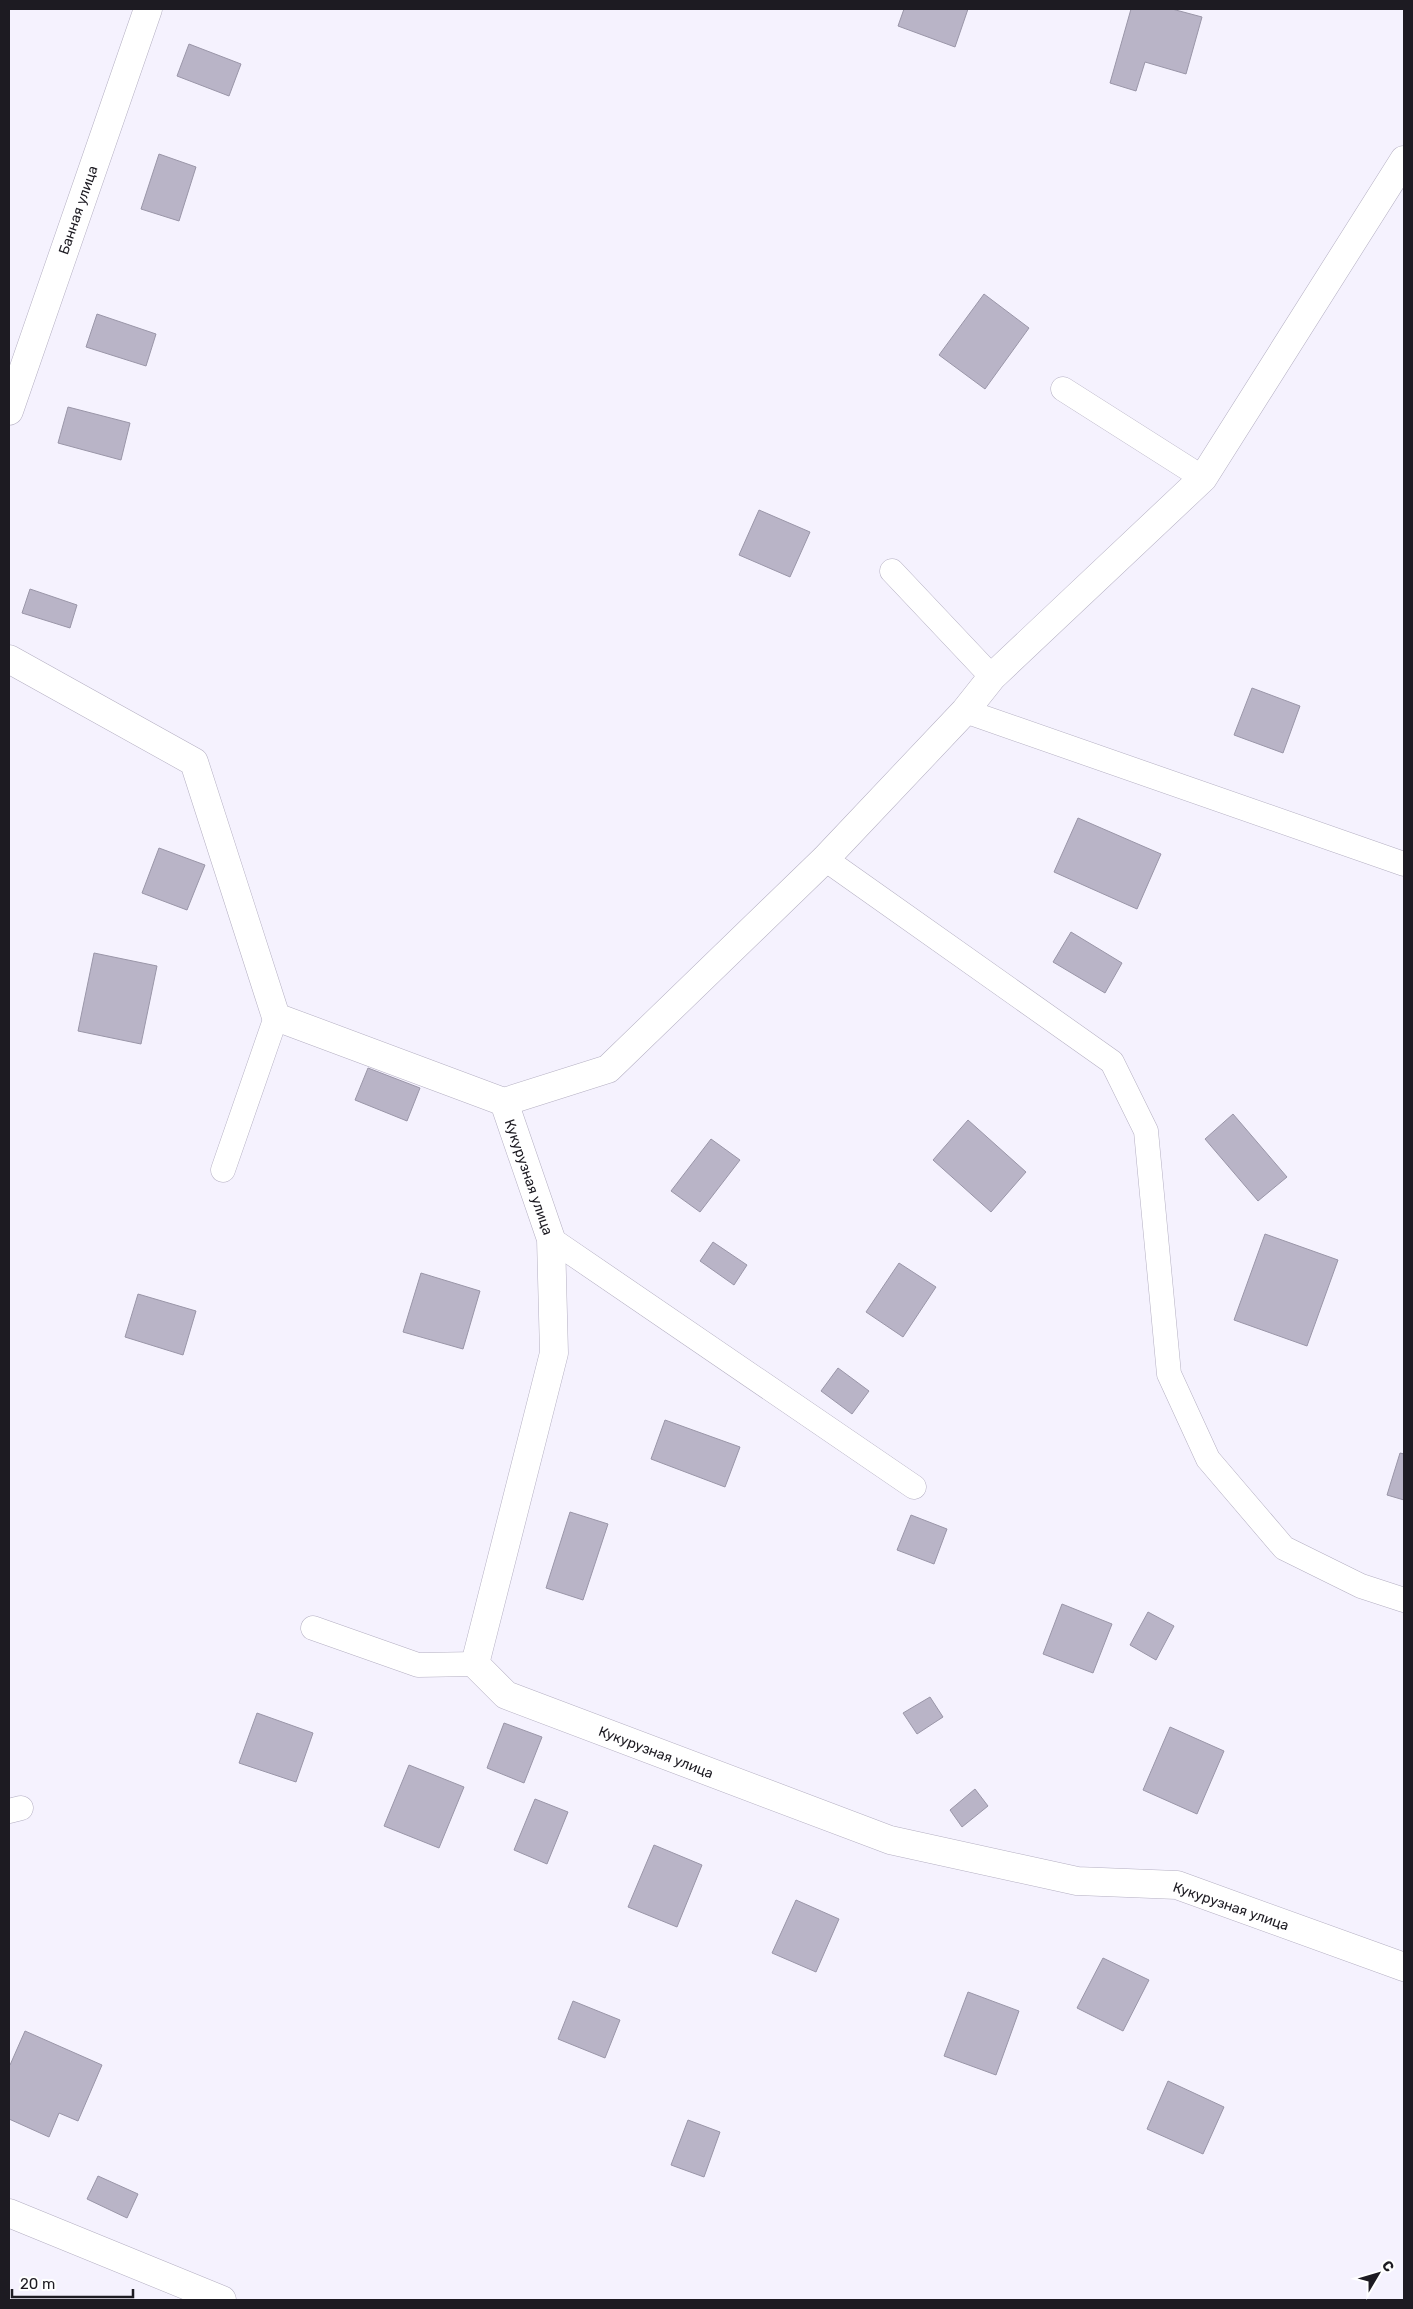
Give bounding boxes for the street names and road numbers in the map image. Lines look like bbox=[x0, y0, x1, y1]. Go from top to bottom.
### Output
street label: Банная улица bbox=[55, 164, 102, 257]
street label: Кукурузная улица bbox=[501, 1117, 556, 1237]
street label: Кукурузная улица bbox=[596, 1723, 716, 1782]
street label: Кукурузная улица bbox=[1171, 1879, 1291, 1934]

